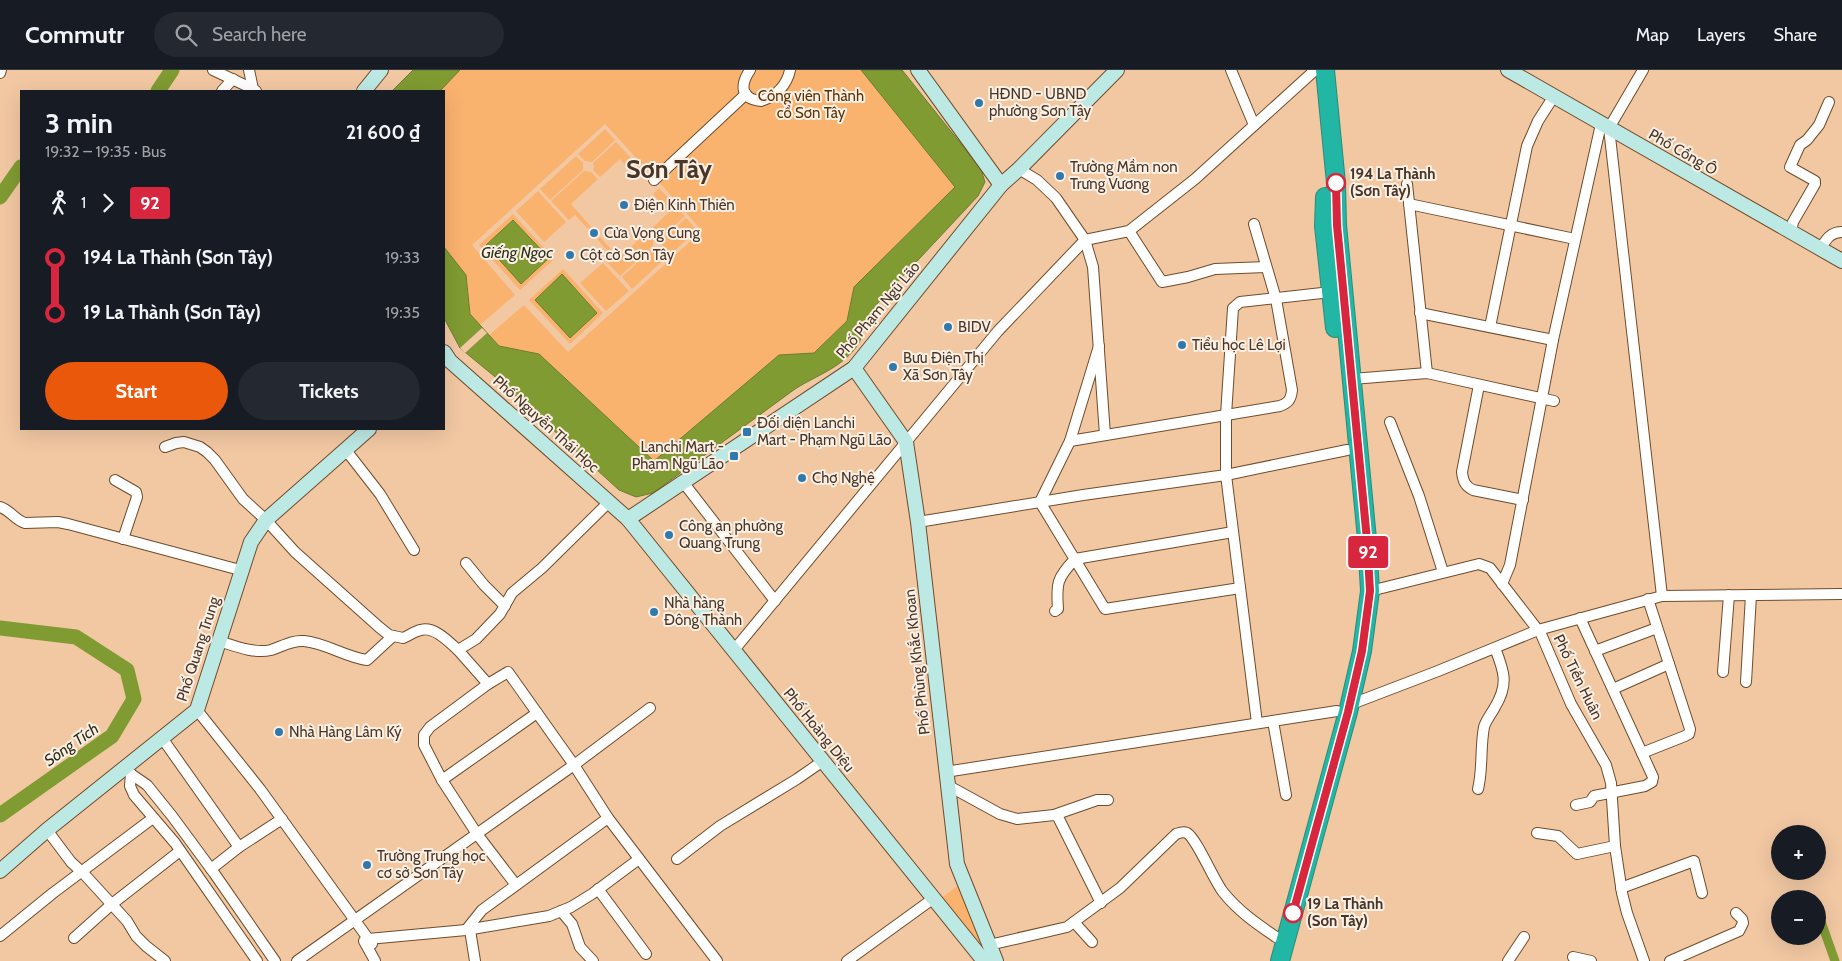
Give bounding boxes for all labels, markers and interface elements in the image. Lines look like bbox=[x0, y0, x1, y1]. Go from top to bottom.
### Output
search box bbox=[154, 12, 504, 57]
text: Commutr bbox=[25, 20, 124, 49]
icon: search bbox=[172, 21, 200, 49]
text: Search here bbox=[212, 23, 307, 46]
text: Map bbox=[1636, 24, 1669, 46]
text: Layers bbox=[1697, 24, 1746, 46]
text: Share bbox=[1774, 24, 1817, 46]
place label: HĐND - UBND phường Sơn Tây bbox=[989, 85, 1092, 120]
park label: Công viên Thành cổ Sơn Tây bbox=[758, 87, 864, 122]
marker: HĐND - UBND phường Sơn Tây bbox=[973, 97, 985, 109]
text: 3 min bbox=[45, 106, 113, 140]
text: 21 600 ₫ bbox=[346, 121, 420, 144]
street label: Phố Cổng Ô bbox=[1645, 124, 1721, 179]
text: 19:32 – 19:35 · Bus bbox=[45, 142, 166, 161]
district label: Sơn Tây bbox=[626, 154, 713, 184]
place label: Trường Mầm non Trưng Vương bbox=[1070, 158, 1178, 193]
place label: 194 La Thành (Sơn Tây) bbox=[1350, 165, 1436, 200]
marker: Trường Mầm non Trưng Vương bbox=[1054, 170, 1066, 182]
marker: 194 La Thành (Sơn Tây) bbox=[1326, 173, 1346, 193]
icon: walk bbox=[45, 189, 73, 217]
icon: forward bbox=[94, 189, 122, 217]
text: 92 bbox=[140, 192, 160, 214]
text: 1 bbox=[81, 193, 86, 212]
place label: Điện Kinh Thiên bbox=[634, 196, 735, 214]
marker: Điện Kinh Thiên bbox=[618, 199, 630, 211]
place label: Cửa Vọng Cung bbox=[604, 224, 700, 242]
marker: Cửa Vọng Cung bbox=[588, 227, 600, 239]
water label: Giếng Ngọc bbox=[481, 243, 553, 262]
text: 194 La Thành (Sơn Tây) bbox=[83, 246, 273, 269]
place label: Cột cờ Sơn Tây bbox=[580, 246, 675, 264]
text: 19:33 bbox=[385, 248, 420, 267]
marker: Cột cờ Sơn Tây bbox=[564, 249, 576, 261]
street label: Phố Phạm Ngũ Lão bbox=[832, 258, 924, 362]
text: 19 La Thành (Sơn Tây) bbox=[83, 301, 261, 324]
text: 19:35 bbox=[385, 303, 420, 322]
place label: BIDV bbox=[958, 318, 991, 336]
marker: BIDV bbox=[942, 321, 954, 333]
place label: Tiểu học Lê Lợi bbox=[1192, 336, 1286, 354]
marker: Tiểu học Lê Lợi bbox=[1176, 339, 1188, 351]
place label: Bưu Điện Thị Xã Sơn Tây bbox=[903, 349, 984, 384]
marker: Bưu Điện Thị Xã Sơn Tây bbox=[887, 361, 899, 373]
button: Start bbox=[45, 362, 228, 420]
button: Tickets bbox=[238, 362, 420, 420]
street label: Phố Nguyễn Thái Học bbox=[489, 372, 603, 476]
place label: Đối diện Lanchi Mart - Phạm Ngũ Lão bbox=[757, 414, 892, 449]
marker: Đối diện Lanchi Mart - Phạm Ngũ Lão bbox=[741, 426, 753, 438]
place label: Lanchi Mart - Phạm Ngũ Lão bbox=[632, 438, 724, 473]
marker: Lanchi Mart - Phạm Ngũ Lão bbox=[728, 450, 740, 462]
place label: Chợ Nghệ bbox=[812, 469, 875, 487]
marker: Chợ Nghệ bbox=[796, 472, 808, 484]
place label: Công an phường Quang Trung bbox=[679, 517, 783, 552]
marker: Công an phường Quang Trung bbox=[663, 529, 675, 541]
line badge: 92 bbox=[1346, 536, 1390, 568]
text: 92 bbox=[1358, 541, 1378, 563]
street label: Phố Phùng Khắc Khoan bbox=[899, 588, 934, 736]
street label: Phố Quang Trung bbox=[173, 594, 224, 704]
place label: Nhà hàng Đông Thành bbox=[664, 594, 742, 629]
marker: Nhà hàng Đông Thành bbox=[648, 606, 660, 618]
street label: Phố Tiền Huân bbox=[1550, 631, 1606, 723]
street label: Phố Hoàng Diệu bbox=[780, 684, 858, 776]
water label: Sông Tích bbox=[40, 719, 102, 770]
place label: Nhà Hàng Lâm Ký bbox=[289, 723, 402, 741]
marker: Nhà Hàng Lâm Ký bbox=[273, 726, 285, 738]
map controls bbox=[1771, 825, 1826, 945]
button: + bbox=[1771, 825, 1826, 880]
place label: Trường Trung học cơ sở Sơn Tây bbox=[377, 847, 486, 882]
marker: Trường Trung học cơ sở Sơn Tây bbox=[361, 859, 373, 871]
button: − bbox=[1771, 890, 1826, 945]
place label: 19 La Thành (Sơn Tây) bbox=[1307, 895, 1383, 930]
marker: 19 La Thành (Sơn Tây) bbox=[1283, 903, 1303, 923]

